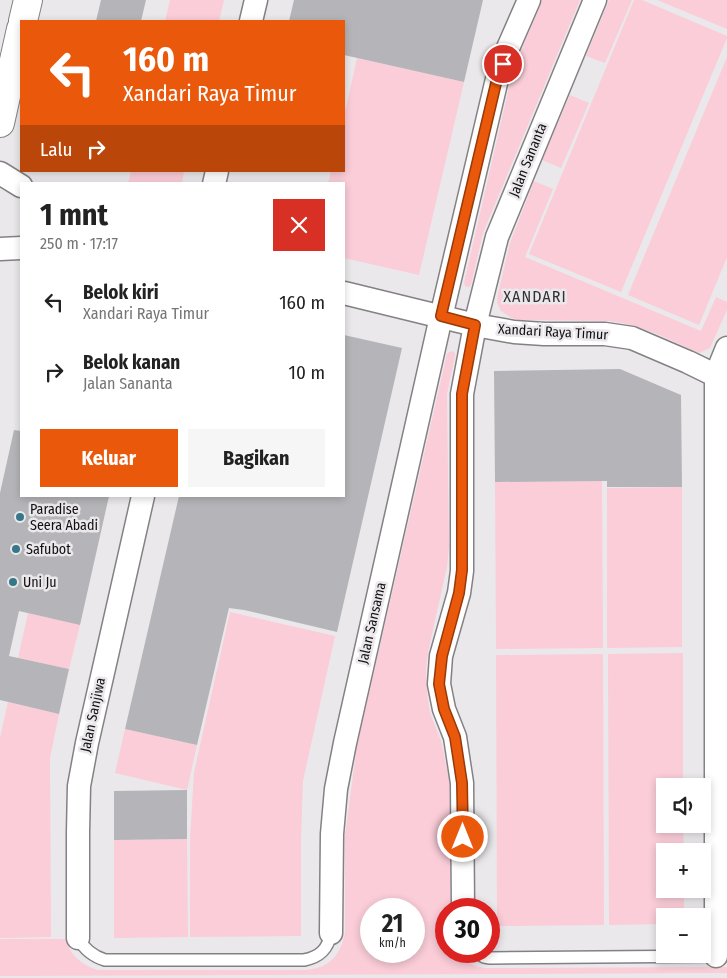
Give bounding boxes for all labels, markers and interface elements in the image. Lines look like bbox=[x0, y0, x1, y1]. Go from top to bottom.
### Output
text: 160 m bbox=[123, 38, 209, 80]
icon: left bbox=[40, 40, 105, 105]
pin bbox=[482, 43, 524, 85]
icon: arrive bbox=[489, 50, 517, 78]
text: Xandari Raya Timur bbox=[123, 80, 296, 107]
street label: Jalan Sananta bbox=[505, 120, 551, 200]
icon: right bbox=[82, 135, 110, 163]
text: Lalu bbox=[40, 138, 72, 161]
text: 1 mnt bbox=[40, 197, 108, 233]
button: close bbox=[273, 199, 325, 251]
text: 250 m · 17:17 bbox=[40, 234, 118, 253]
text: Belok kiri bbox=[83, 281, 159, 304]
district label: XANDARI bbox=[503, 287, 567, 306]
icon: left bbox=[40, 288, 68, 316]
text: 160 m bbox=[279, 291, 325, 314]
text: Xandari Raya Timur bbox=[83, 304, 209, 323]
street label: Xandari Raya Timur bbox=[497, 321, 609, 343]
text: Belok kanan bbox=[83, 351, 180, 374]
icon: right bbox=[40, 358, 68, 386]
text: 10 m bbox=[289, 361, 325, 384]
text: Jalan Sananta bbox=[83, 374, 173, 393]
button: Keluar bbox=[40, 429, 178, 487]
button: Bagikan bbox=[188, 429, 325, 487]
place label: Paradise Seera Abadi bbox=[30, 501, 98, 534]
marker: Paradise Seera Abadi bbox=[14, 511, 26, 523]
place label: Safubot bbox=[26, 541, 71, 558]
marker: Safubot bbox=[10, 543, 22, 555]
place label: Uni Ju bbox=[23, 574, 57, 591]
marker: Uni Ju bbox=[7, 576, 19, 588]
street label: Jalan Sansama bbox=[354, 580, 390, 665]
street label: Jalan Sanjiwa bbox=[77, 676, 109, 754]
map controls bbox=[656, 778, 711, 963]
button: sound bbox=[656, 778, 711, 833]
position arrow bbox=[436, 810, 488, 862]
button: + bbox=[656, 843, 711, 898]
speed limit sign: 30 bbox=[435, 898, 500, 963]
button: − bbox=[656, 908, 711, 963]
text: 21 bbox=[382, 909, 403, 939]
text: km/h bbox=[379, 936, 406, 950]

